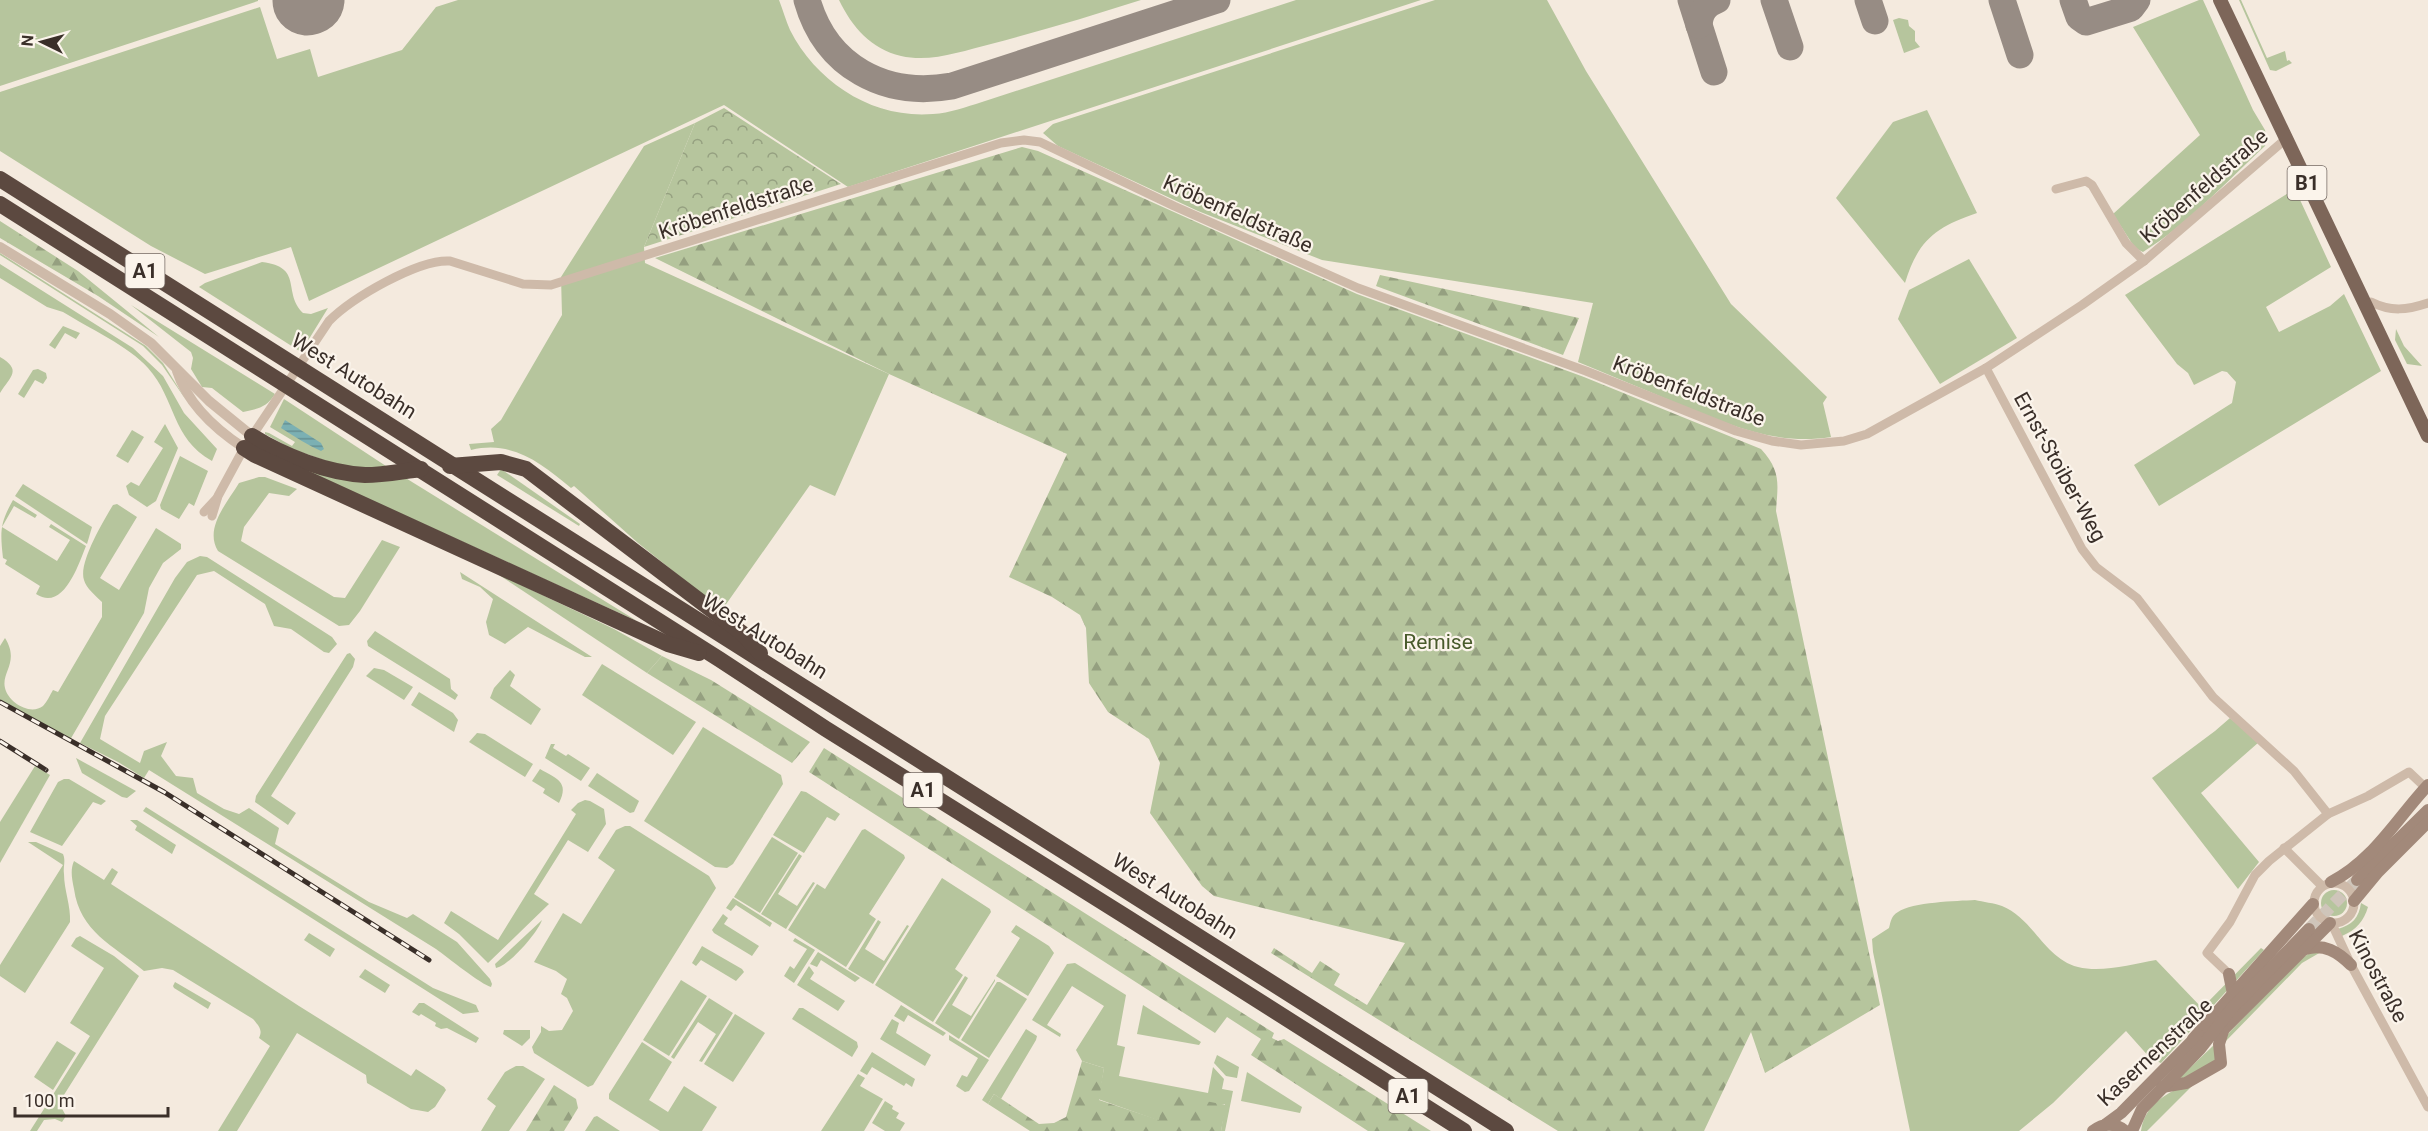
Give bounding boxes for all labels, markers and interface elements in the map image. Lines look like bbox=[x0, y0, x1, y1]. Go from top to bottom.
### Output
north arrow bbox=[12, 12, 72, 72]
text: N bbox=[18, 34, 38, 47]
street label: Kröbenfeldstraße bbox=[2135, 124, 2273, 248]
road number: B1 bbox=[2288, 166, 2326, 200]
street label: Kröbenfeldstraße bbox=[1159, 170, 1317, 258]
street label: Kröbenfeldstraße bbox=[656, 172, 816, 244]
road number: A1 bbox=[126, 254, 164, 288]
street label: West Autobahn bbox=[287, 328, 421, 424]
street label: Kröbenfeldstraße bbox=[1609, 351, 1769, 431]
street label: Ernst-Stoiber-Weg bbox=[2009, 388, 2111, 546]
street label: West Autobahn bbox=[698, 588, 832, 684]
park label: Remise bbox=[1403, 630, 1473, 654]
road number: A1 bbox=[904, 773, 942, 807]
street label: West Autobahn bbox=[1108, 848, 1242, 944]
street label: Kinostraße bbox=[2344, 926, 2412, 1026]
street label: Kasernenstraße bbox=[2093, 993, 2217, 1111]
road number: A1 bbox=[1388, 1079, 1428, 1113]
scale bar bbox=[15, 1080, 168, 1118]
text: 100 m bbox=[24, 1090, 75, 1111]

